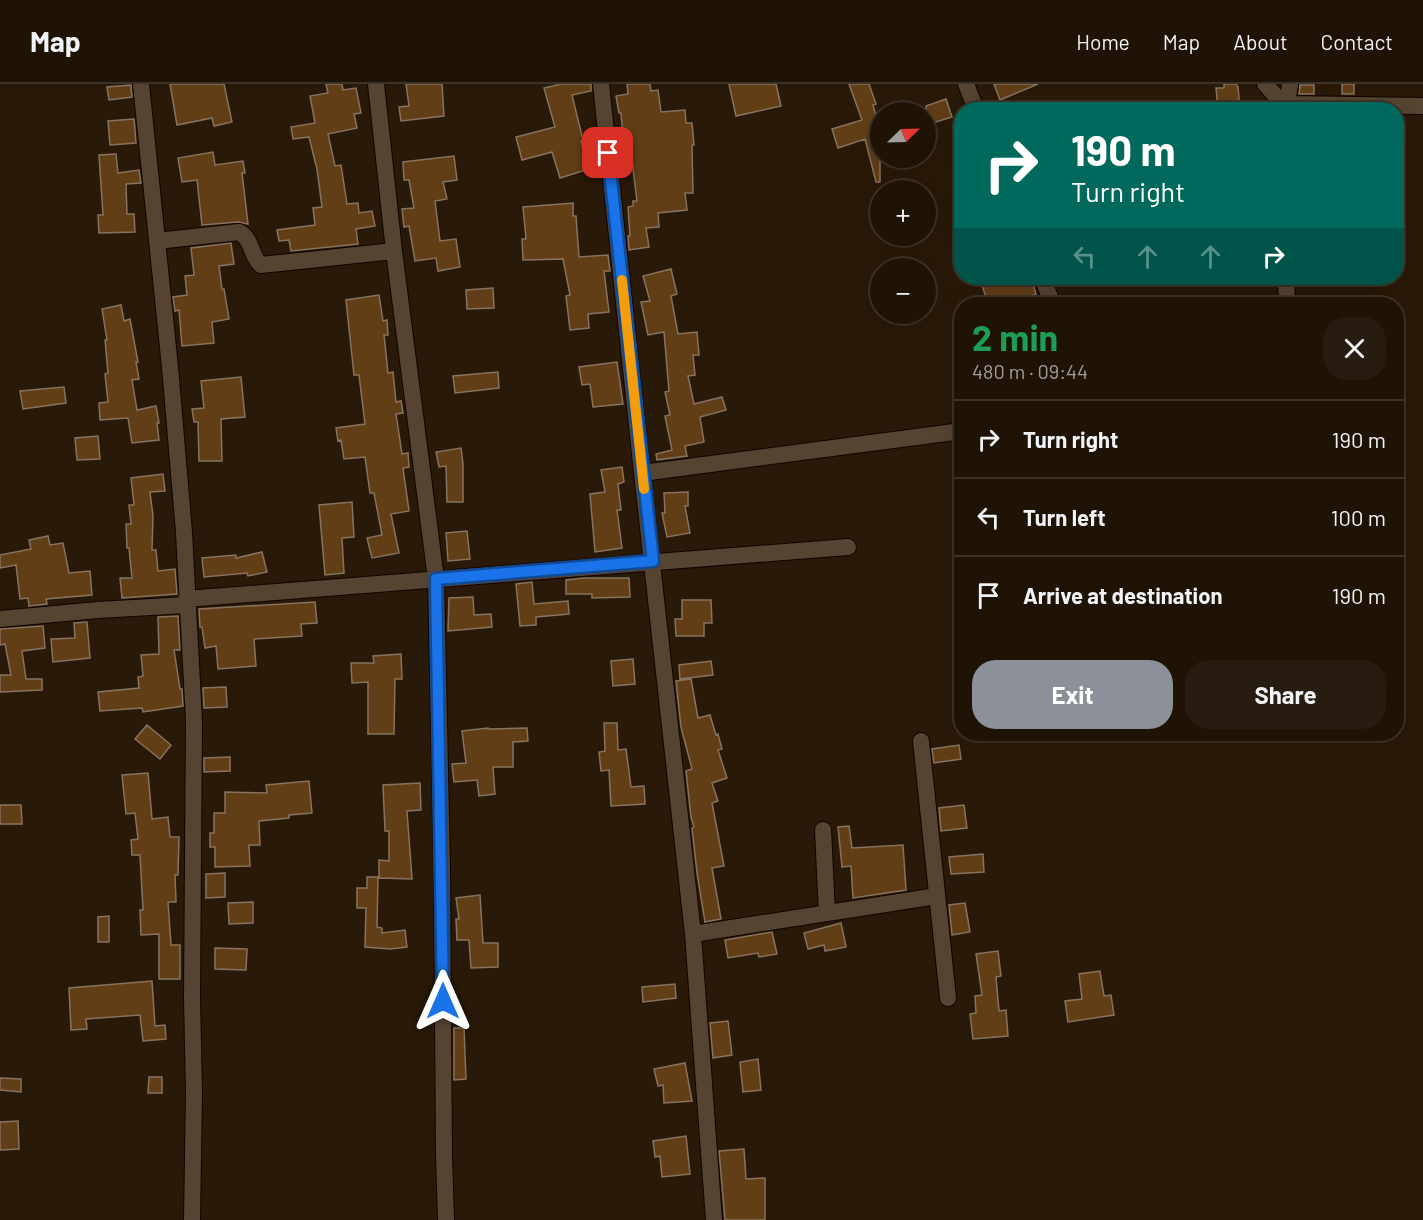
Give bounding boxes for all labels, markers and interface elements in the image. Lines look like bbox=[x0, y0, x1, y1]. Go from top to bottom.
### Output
text: Map bbox=[30, 24, 81, 58]
text: Home bbox=[1076, 29, 1130, 54]
text: Map bbox=[1163, 29, 1200, 54]
text: About bbox=[1233, 29, 1288, 54]
text: Contact bbox=[1321, 29, 1393, 54]
north arrow bbox=[870, 102, 936, 168]
map controls bbox=[870, 102, 936, 324]
text: 190 m bbox=[1071, 124, 1176, 174]
icon: right bbox=[972, 126, 1050, 204]
pin bbox=[582, 127, 633, 178]
icon: arrive bbox=[591, 136, 624, 169]
text: Turn right bbox=[1071, 175, 1185, 207]
button: + bbox=[870, 180, 936, 246]
icon: left bbox=[1068, 240, 1101, 273]
icon: ahead bbox=[1131, 240, 1164, 273]
icon: ahead bbox=[1194, 240, 1227, 273]
icon: right bbox=[1257, 240, 1290, 273]
button: − bbox=[870, 258, 936, 324]
text: 2 min bbox=[972, 315, 1058, 358]
button: close bbox=[1323, 317, 1386, 380]
text: 480 m · 09:44 bbox=[972, 359, 1088, 383]
icon: right bbox=[972, 423, 1005, 456]
text: Turn right bbox=[1023, 426, 1118, 452]
text: 190 m bbox=[1332, 426, 1386, 452]
icon: left bbox=[972, 501, 1005, 534]
text: Turn left bbox=[1023, 504, 1106, 530]
text: 100 m bbox=[1331, 504, 1386, 530]
icon: arrive bbox=[972, 579, 1005, 612]
text: Arrive at destination bbox=[1023, 582, 1222, 608]
text: 190 m bbox=[1332, 582, 1386, 608]
button: Exit bbox=[972, 660, 1173, 729]
button: Share bbox=[1185, 660, 1386, 729]
position arrow bbox=[411, 969, 475, 1033]

